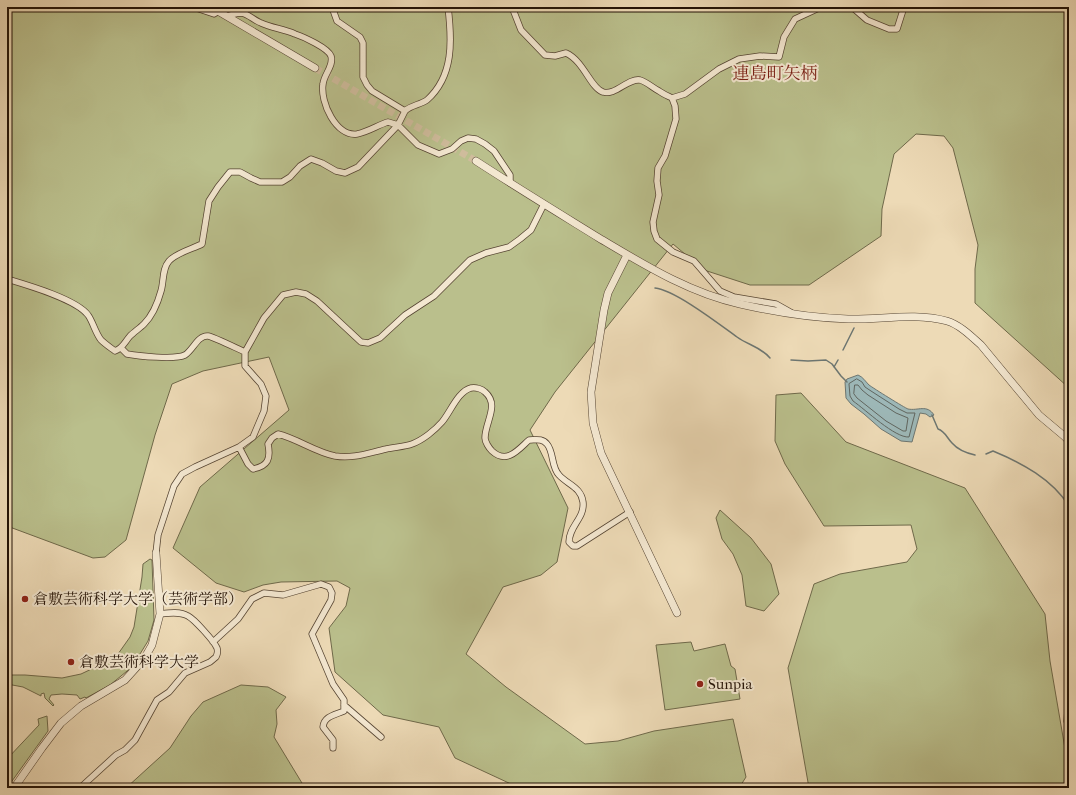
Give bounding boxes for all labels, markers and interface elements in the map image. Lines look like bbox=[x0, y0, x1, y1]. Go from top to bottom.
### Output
district label: 連島町矢柄 bbox=[733, 63, 818, 83]
place label: 倉敷芸術科学大学（芸術学部） bbox=[33, 590, 243, 608]
marker: 倉敷芸術科学大学（芸術学部） bbox=[20, 594, 30, 604]
place label: 倉敷芸術科学大学 bbox=[79, 653, 199, 671]
marker: 倉敷芸術科学大学 bbox=[66, 657, 76, 667]
place label: Sunpia bbox=[708, 675, 753, 693]
marker: Sunpia bbox=[695, 679, 705, 689]

